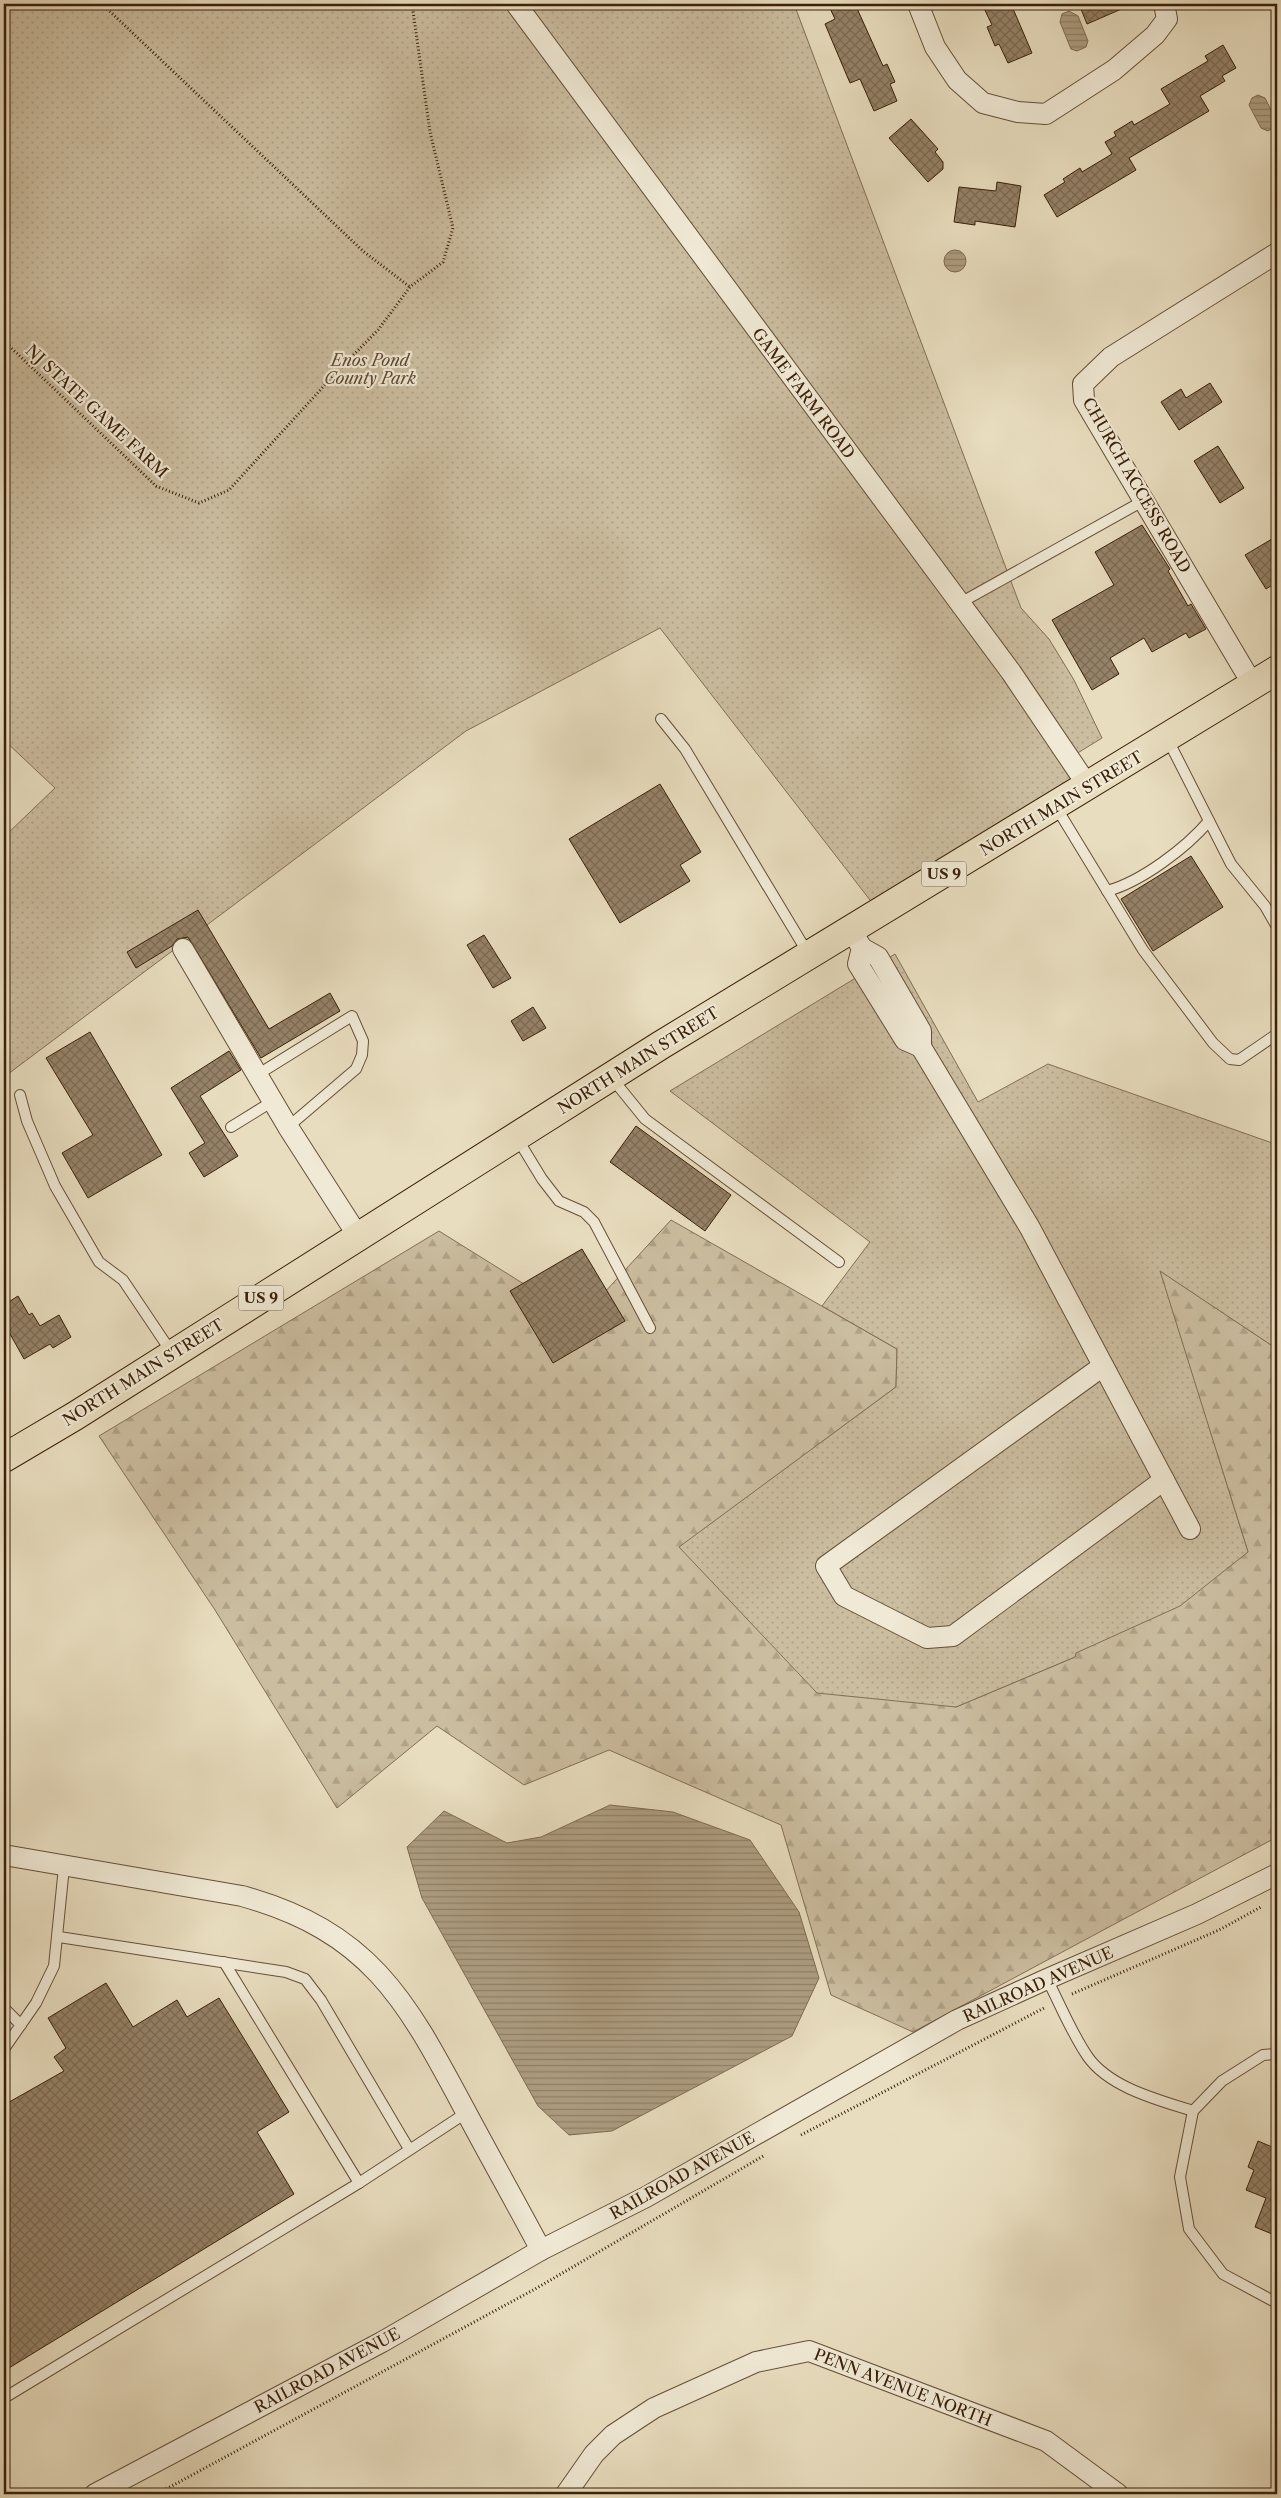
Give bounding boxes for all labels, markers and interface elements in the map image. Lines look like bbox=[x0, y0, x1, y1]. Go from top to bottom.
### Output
street label: GAME FARM ROAD bbox=[748, 324, 860, 462]
street label: NJ STATE GAME FARM bbox=[22, 340, 172, 482]
park label: Enos Pond County Park bbox=[324, 350, 416, 388]
street label: CHURCH ACCESS ROAD bbox=[1079, 394, 1195, 576]
street label: NORTH MAIN STREET bbox=[976, 746, 1146, 860]
road number: US 9 bbox=[922, 862, 966, 886]
street label: NORTH MAIN STREET bbox=[554, 1002, 722, 1118]
road number: US 9 bbox=[238, 1286, 284, 1310]
street label: NORTH MAIN STREET bbox=[59, 1314, 227, 1430]
street label: RAILROAD AVENUE bbox=[960, 1942, 1116, 2026]
street label: RAILROAD AVENUE bbox=[606, 2127, 758, 2223]
street label: RAILROAD AVENUE bbox=[251, 2323, 403, 2417]
street label: PENN AVENUE NORTH bbox=[811, 2344, 995, 2430]

